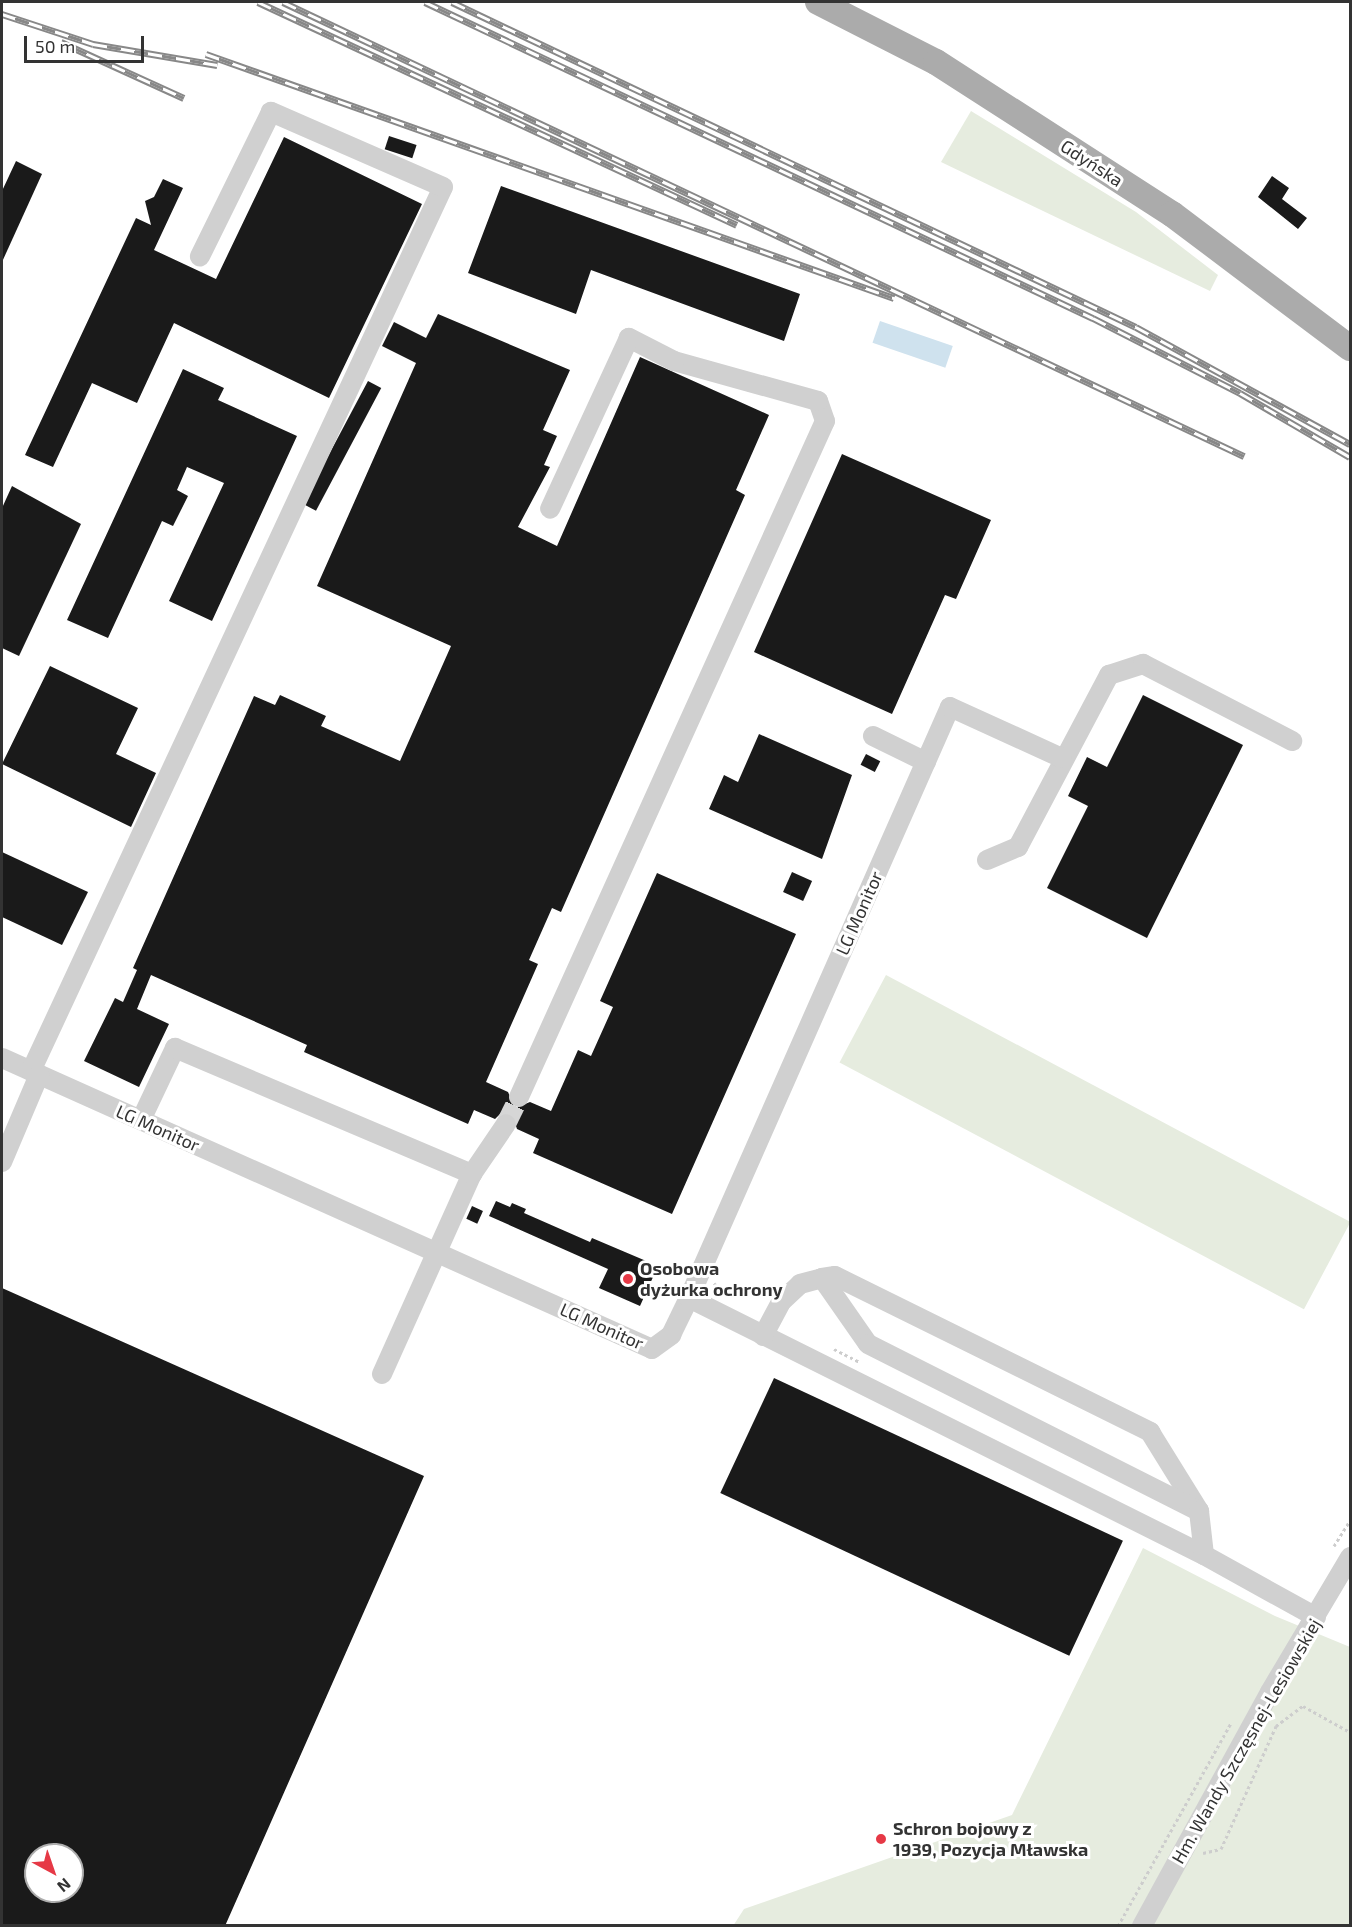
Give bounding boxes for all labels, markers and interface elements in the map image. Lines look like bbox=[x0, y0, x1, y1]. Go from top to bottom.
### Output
scale bar bbox=[27, 24, 147, 62]
text: 50 m bbox=[35, 35, 75, 57]
street label: Gdyńska bbox=[1057, 135, 1127, 191]
street label: LG Monitor bbox=[831, 868, 887, 958]
street label: LG Monitor bbox=[113, 1100, 203, 1156]
place label: Osobowa dyżurka ochrony bbox=[640, 1258, 783, 1300]
marker: Osobowa dyżurka ochrony bbox=[621, 1272, 635, 1286]
street label: LG Monitor bbox=[557, 1298, 647, 1354]
street label: Hm. Wandy Szczęsnej-Lesiowskiej bbox=[1167, 1614, 1325, 1868]
place label: Schron bojowy z 1939, Pozycja Mławska bbox=[893, 1818, 1088, 1860]
marker: Schron bojowy z 1939, Pozycja Mławska bbox=[874, 1832, 888, 1846]
north arrow bbox=[24, 1843, 84, 1903]
text: N bbox=[54, 1875, 75, 1897]

